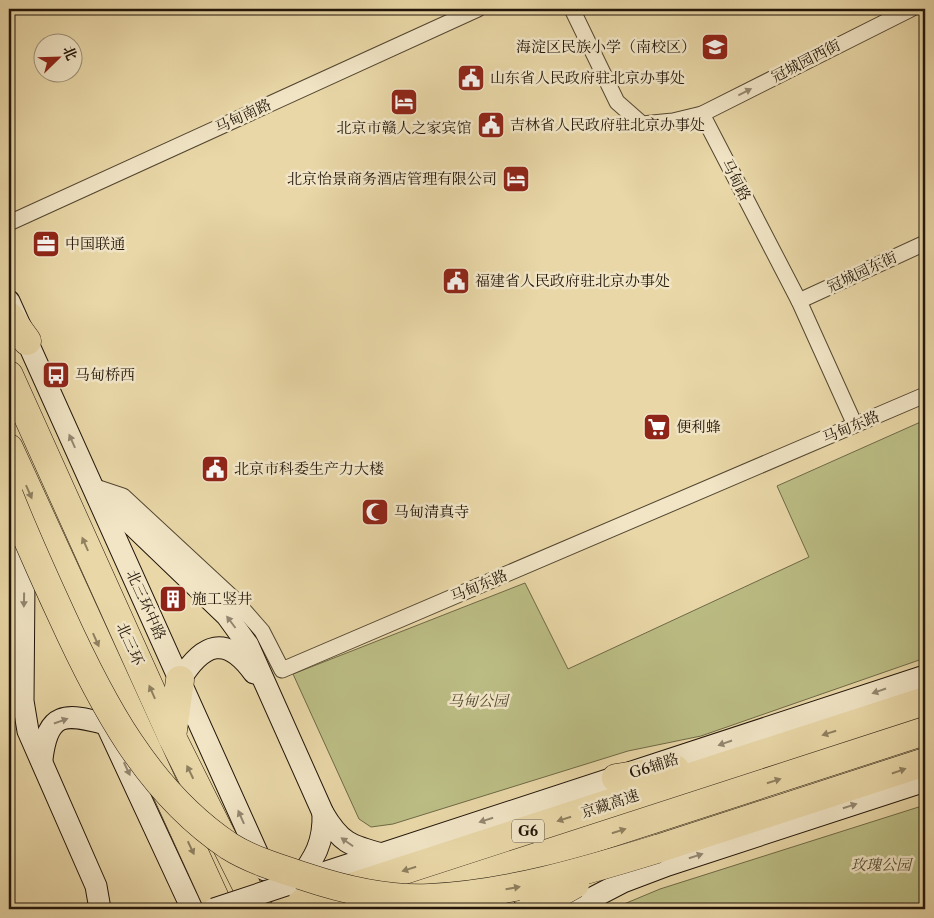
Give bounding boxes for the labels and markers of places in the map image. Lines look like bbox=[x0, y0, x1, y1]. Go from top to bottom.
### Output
school or university icon: 海淀区民族小学（南校区） bbox=[700, 32, 730, 62]
place label: 海淀区民族小学（南校区） bbox=[516, 37, 696, 56]
public building icon: 山东省人民政府驻北京办事处 bbox=[456, 63, 486, 93]
place label: 山东省人民政府驻北京办事处 bbox=[490, 68, 685, 87]
hotel icon: 北京市赣人之家宾馆 bbox=[389, 87, 419, 117]
public building icon: 吉林省人民政府驻北京办事处 bbox=[476, 110, 506, 140]
place label: 吉林省人民政府驻北京办事处 bbox=[510, 115, 705, 134]
place label: 北京市赣人之家宾馆 bbox=[336, 118, 472, 137]
hotel icon: 北京怡景商务酒店管理有限公司 bbox=[501, 164, 531, 194]
place label: 北京怡景商务酒店管理有限公司 bbox=[287, 169, 497, 188]
office icon: 中国联通 bbox=[31, 229, 61, 259]
place label: 中国联通 bbox=[65, 234, 125, 253]
public building icon: 福建省人民政府驻北京办事处 bbox=[441, 266, 471, 296]
place label: 福建省人民政府驻北京办事处 bbox=[475, 271, 670, 290]
bus stop icon: 马甸桥西 bbox=[41, 360, 71, 390]
place label: 马甸桥西 bbox=[75, 365, 135, 384]
supermarket icon: 便利蜂 bbox=[642, 412, 672, 442]
place label: 便利蜂 bbox=[676, 417, 721, 436]
public building icon: 北京市科委生产力大楼 bbox=[200, 454, 230, 484]
place label: 北京市科委生产力大楼 bbox=[234, 459, 384, 478]
mosque icon: 马甸清真寺 bbox=[360, 497, 390, 527]
place label: 马甸清真寺 bbox=[394, 502, 469, 521]
building icon: 施工竖井 bbox=[158, 584, 188, 614]
place label: 施工竖井 bbox=[192, 589, 252, 608]

